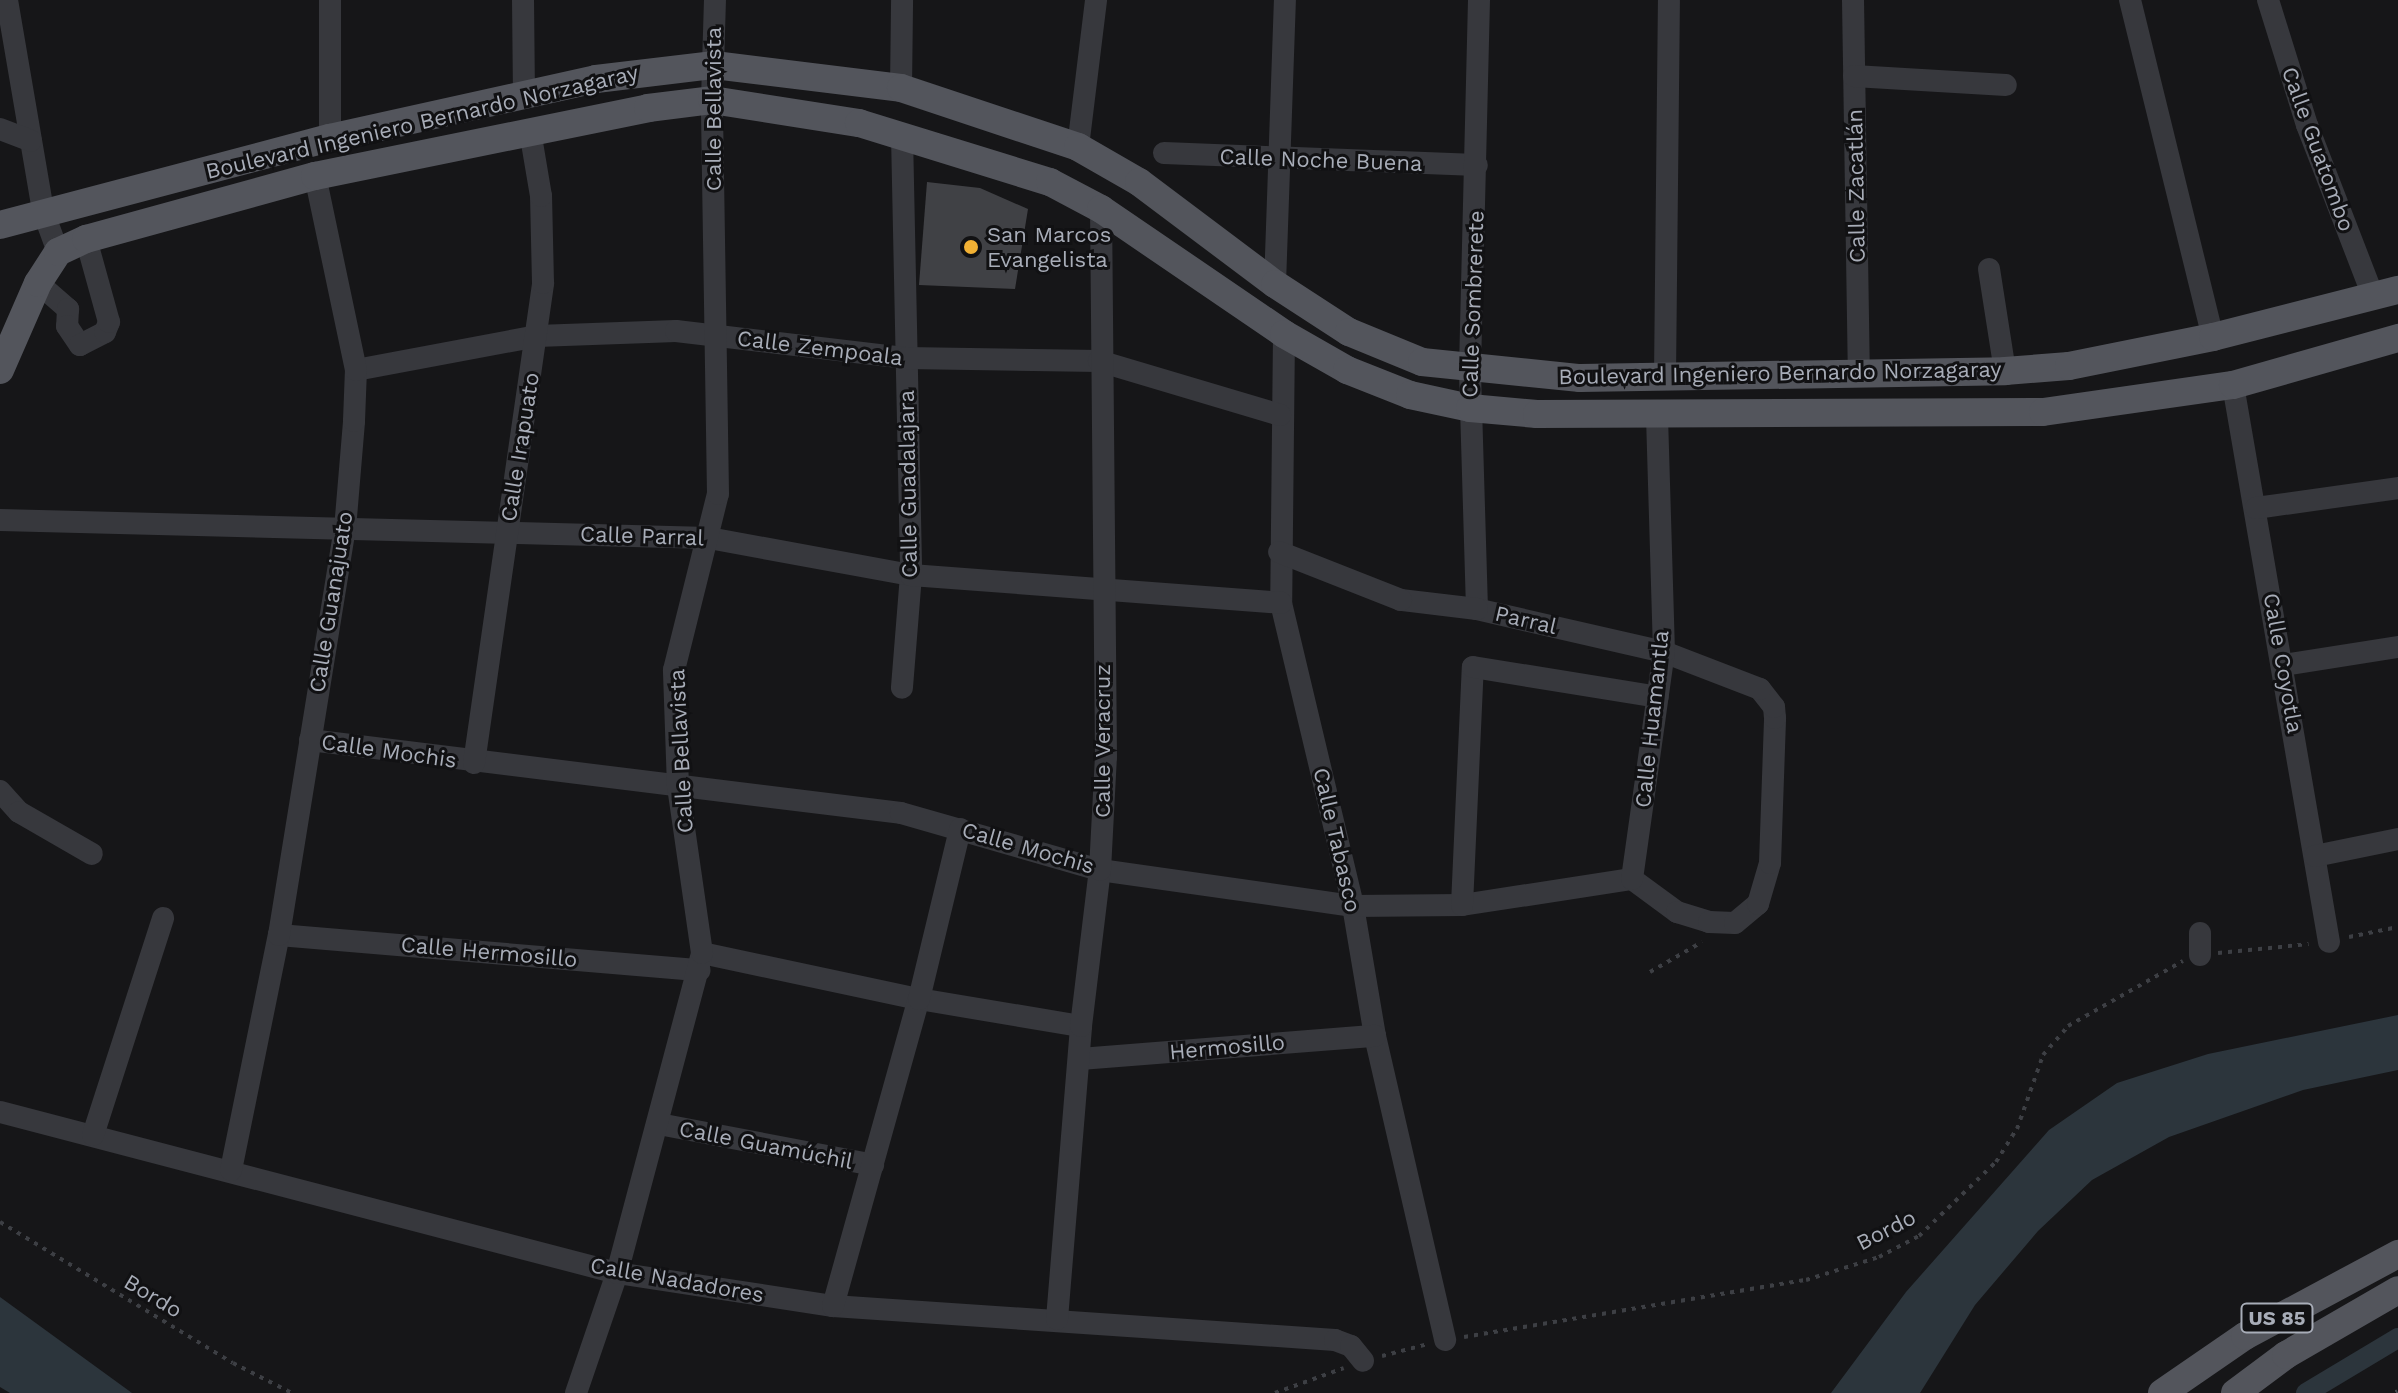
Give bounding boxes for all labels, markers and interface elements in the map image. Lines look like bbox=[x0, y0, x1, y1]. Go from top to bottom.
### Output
street label: Calle Bellavista bbox=[701, 27, 727, 191]
street label: Boulevard Ingeniero Bernardo Norzagaray bbox=[203, 59, 641, 185]
street label: Calle Guatombo bbox=[2276, 63, 2360, 235]
street label: Calle Zacatlán bbox=[1841, 109, 1871, 263]
street label: Calle Noche Buena bbox=[1219, 143, 1423, 177]
street label: Calle Sombrerete bbox=[1457, 210, 1489, 398]
place label: San Marcos Evangelista bbox=[987, 221, 1111, 272]
marker: San Marcos Evangelista bbox=[962, 238, 980, 256]
street label: Calle Zempoala bbox=[736, 325, 904, 371]
street label: Boulevard Ingeniero Bernardo Norzagaray bbox=[1558, 356, 2002, 390]
street label: Calle Irapuato bbox=[495, 371, 545, 523]
street label: Calle Guadalajara bbox=[893, 390, 923, 578]
street label: Calle Guanajuato bbox=[304, 510, 358, 694]
street label: Calle Parral bbox=[580, 521, 704, 551]
street label: Calle Coyotla bbox=[2258, 591, 2308, 735]
street label: Parral bbox=[1492, 600, 1560, 640]
street label: Calle Huamantla bbox=[1630, 629, 1674, 809]
street label: Calle Veracruz bbox=[1090, 664, 1116, 818]
street label: Calle Bellavista bbox=[664, 668, 698, 834]
street label: Calle Mochis bbox=[320, 728, 458, 774]
street label: Calle Tabasco bbox=[1307, 765, 1367, 915]
street label: Calle Mochis bbox=[959, 817, 1097, 879]
street label: Calle Hermosillo bbox=[400, 931, 578, 973]
street label: Hermosillo bbox=[1168, 1029, 1286, 1065]
street label: Calle Guamúchil bbox=[677, 1115, 855, 1175]
street label: Bordo bbox=[1852, 1204, 1920, 1256]
street label: Calle Nadadores bbox=[588, 1252, 766, 1308]
street label: Bordo bbox=[119, 1268, 187, 1324]
road number: US 85 bbox=[2239, 1302, 2315, 1334]

